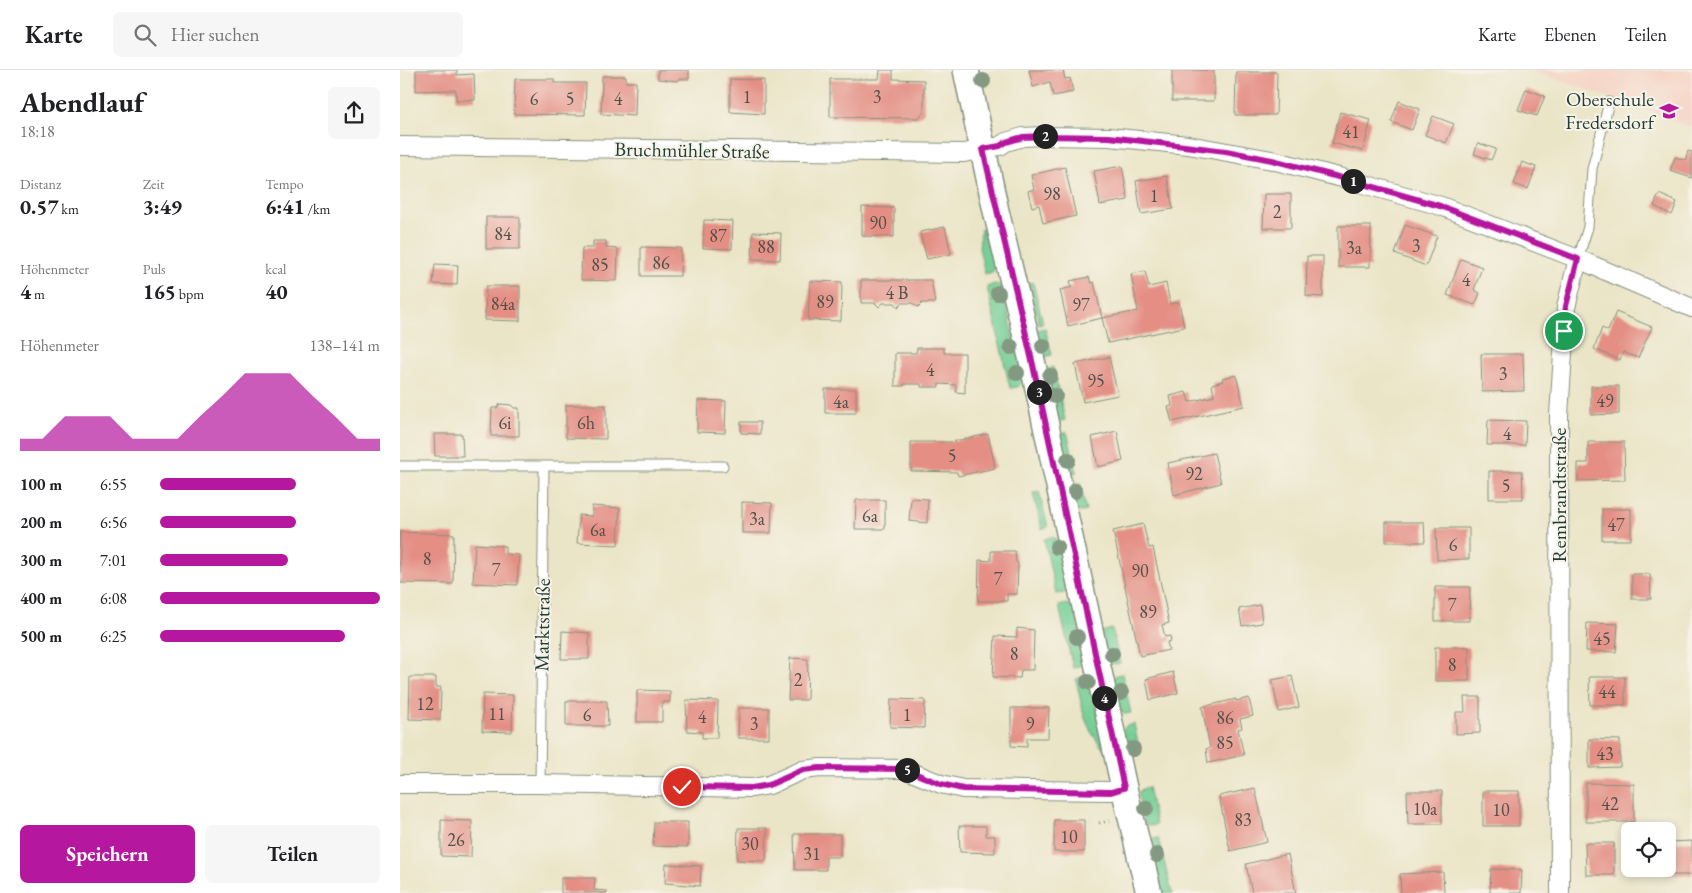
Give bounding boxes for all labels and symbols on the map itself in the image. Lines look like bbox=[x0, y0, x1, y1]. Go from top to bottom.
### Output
house number: 1 bbox=[743, 85, 751, 108]
house number: 3 bbox=[873, 85, 881, 108]
place label: Oberschule Fredersdorf bbox=[1565, 86, 1657, 135]
house number: 6 bbox=[530, 87, 539, 110]
house number: 5 bbox=[566, 87, 574, 110]
house number: 4 bbox=[614, 87, 623, 110]
school or university icon: Oberschule Fredersdorf bbox=[1658, 100, 1680, 122]
house number: 41 bbox=[1342, 120, 1360, 143]
pin: 2 bbox=[1032, 124, 1058, 148]
street label: Bruchmühler Straße bbox=[614, 136, 770, 164]
pin: 1 bbox=[1340, 168, 1366, 194]
house number: 98 bbox=[1043, 182, 1061, 205]
house number: 1 bbox=[1150, 184, 1158, 207]
house number: 2 bbox=[1273, 200, 1282, 223]
house number: 90 bbox=[869, 211, 887, 234]
house number: 84 bbox=[494, 222, 512, 245]
house number: 87 bbox=[709, 224, 727, 247]
house number: 3 bbox=[1412, 234, 1420, 257]
house number: 88 bbox=[757, 235, 775, 258]
house number: 3a bbox=[1346, 236, 1363, 259]
house number: 86 bbox=[652, 251, 670, 274]
house number: 85 bbox=[591, 253, 609, 276]
house number: 4 bbox=[1462, 268, 1471, 291]
house number: 4 B bbox=[886, 281, 908, 304]
house number: 89 bbox=[816, 290, 834, 313]
house number: 84a bbox=[491, 292, 516, 315]
house number: 97 bbox=[1072, 293, 1090, 316]
pin bbox=[1543, 310, 1585, 352]
house number: 4 bbox=[926, 358, 935, 381]
house number: 3 bbox=[1499, 362, 1507, 385]
house number: 95 bbox=[1087, 369, 1105, 392]
pin: 3 bbox=[1026, 380, 1052, 404]
house number: 49 bbox=[1596, 389, 1614, 412]
house number: 4a bbox=[833, 390, 850, 413]
house number: 6i bbox=[498, 411, 512, 434]
house number: 6h bbox=[577, 411, 595, 434]
house number: 4 bbox=[1503, 422, 1512, 445]
street label: Rembrandtstraße bbox=[1546, 427, 1572, 562]
house number: 5 bbox=[948, 444, 956, 467]
house number: 92 bbox=[1185, 462, 1203, 485]
house number: 5 bbox=[1502, 474, 1510, 497]
house number: 6a bbox=[862, 504, 879, 527]
house number: 3a bbox=[749, 507, 766, 530]
house number: 47 bbox=[1607, 513, 1625, 536]
house number: 6a bbox=[590, 518, 607, 541]
house number: 6 bbox=[1449, 533, 1458, 556]
house number: 8 bbox=[423, 547, 431, 570]
house number: 7 bbox=[492, 558, 501, 581]
house number: 90 bbox=[1131, 559, 1149, 582]
house number: 7 bbox=[994, 567, 1003, 590]
street label: Marktstraße bbox=[528, 578, 556, 672]
house number: 7 bbox=[1448, 593, 1457, 616]
house number: 89 bbox=[1139, 600, 1157, 623]
house number: 45 bbox=[1593, 627, 1611, 650]
house number: 8 bbox=[1010, 642, 1018, 665]
house number: 8 bbox=[1448, 653, 1456, 676]
house number: 2 bbox=[794, 668, 803, 691]
house number: 44 bbox=[1598, 680, 1616, 703]
pin: 4 bbox=[1092, 686, 1116, 710]
house number: 12 bbox=[416, 692, 434, 715]
house number: 11 bbox=[488, 702, 506, 725]
house number: 6 bbox=[583, 703, 592, 726]
house number: 1 bbox=[903, 703, 911, 726]
house number: 4 bbox=[698, 705, 707, 728]
house number: 86 bbox=[1216, 706, 1234, 729]
house number: 3 bbox=[750, 712, 758, 735]
house number: 9 bbox=[1026, 712, 1035, 735]
house number: 85 bbox=[1216, 731, 1234, 754]
house number: 43 bbox=[1596, 742, 1614, 765]
pin: 5 bbox=[894, 758, 920, 782]
pin bbox=[661, 766, 703, 808]
house number: 42 bbox=[1601, 792, 1619, 815]
house number: 10a bbox=[1413, 797, 1438, 820]
house number: 10 bbox=[1492, 798, 1510, 821]
house number: 83 bbox=[1234, 808, 1252, 831]
house number: 10 bbox=[1060, 825, 1078, 848]
house number: 26 bbox=[447, 828, 465, 851]
house number: 30 bbox=[741, 832, 759, 855]
house number: 31 bbox=[803, 842, 821, 865]

